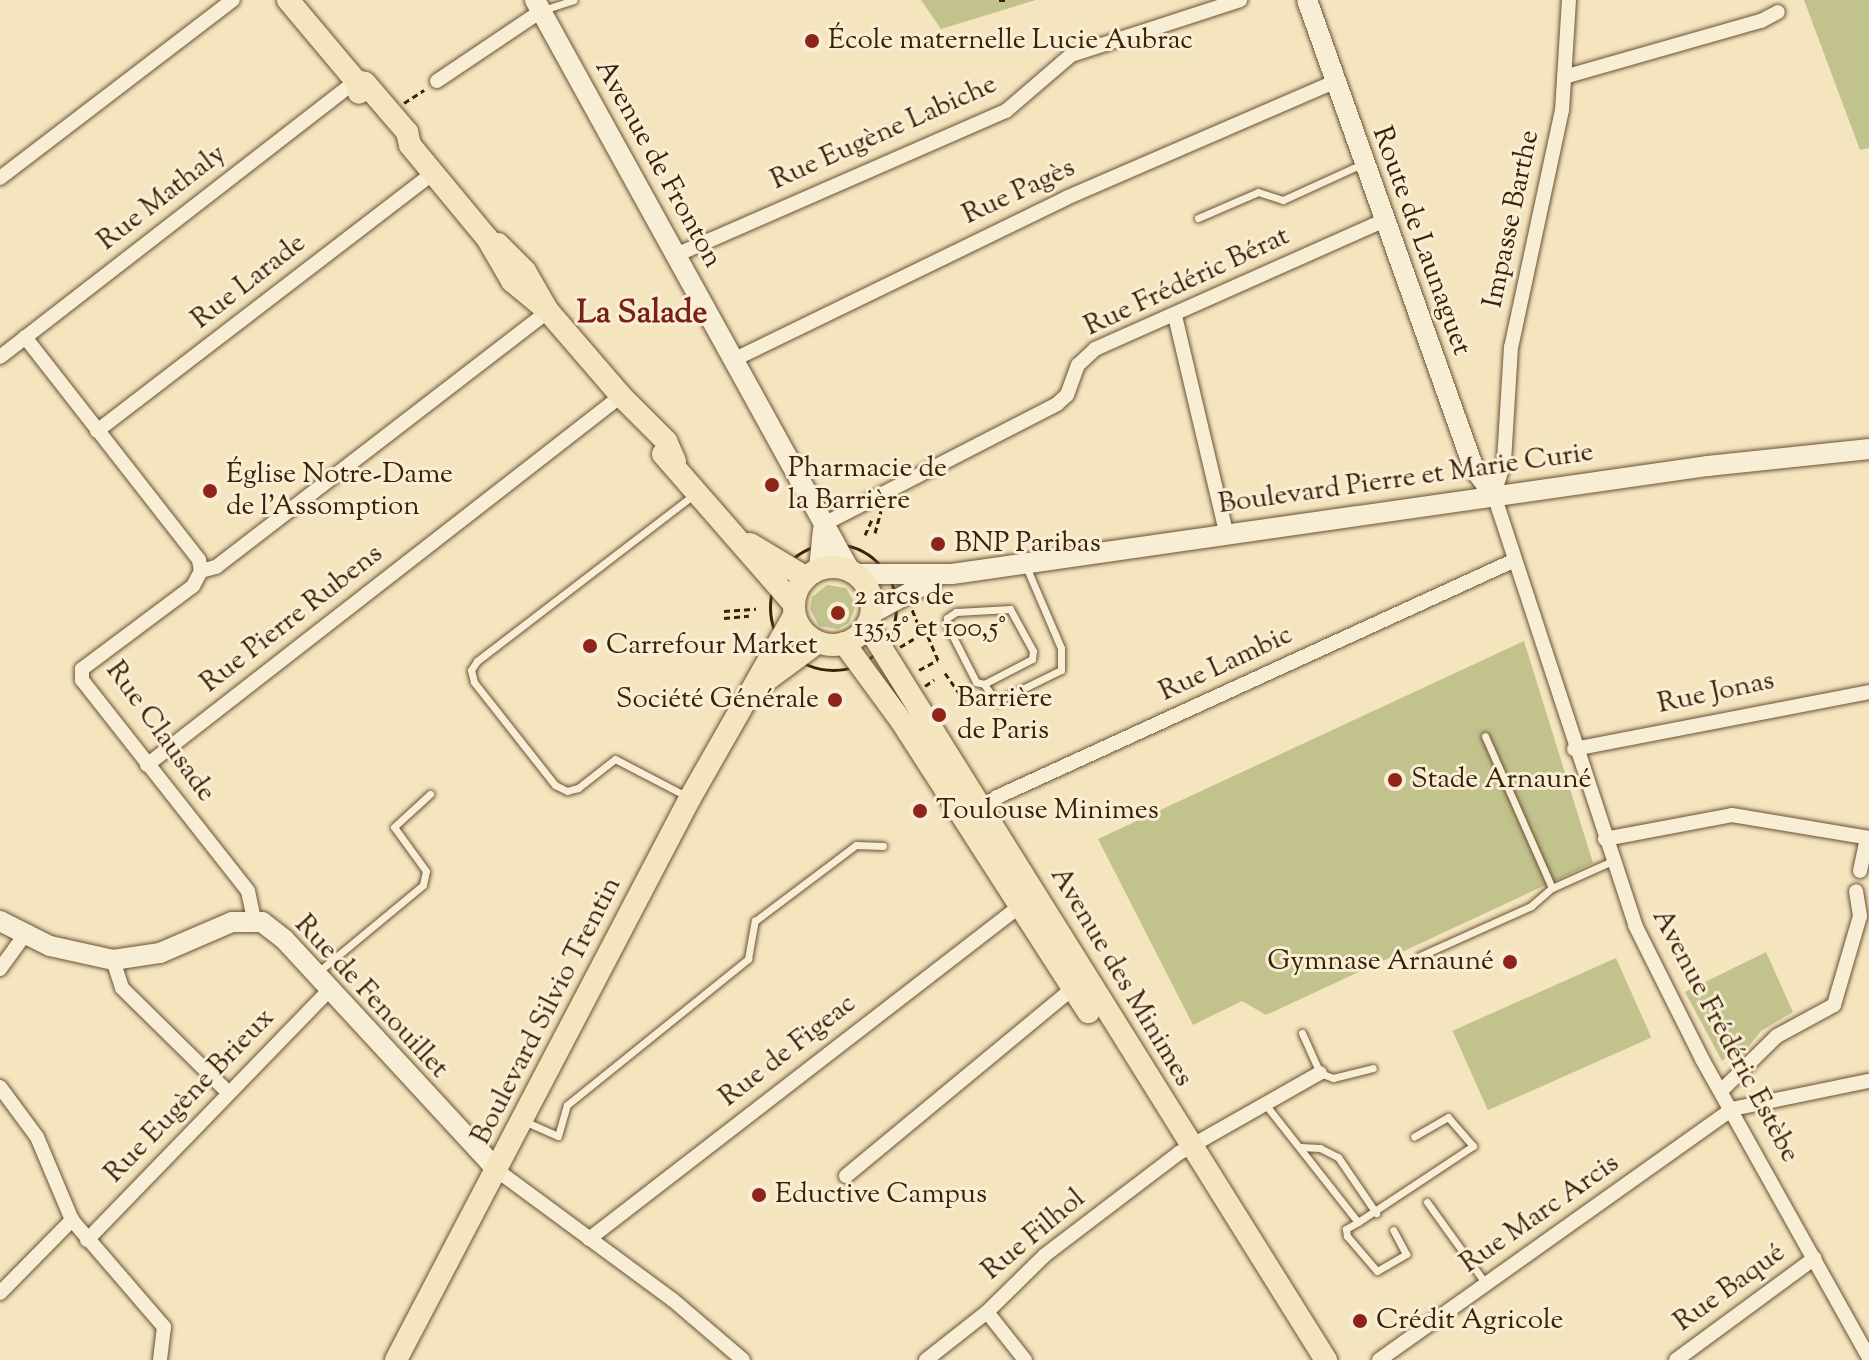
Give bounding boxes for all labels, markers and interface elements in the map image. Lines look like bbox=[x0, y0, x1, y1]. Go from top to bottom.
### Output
place label: École maternelle Lucie Aubrac bbox=[828, 24, 1193, 58]
marker: École maternelle Lucie Aubrac bbox=[803, 32, 821, 50]
street label: Avenue de Fronton bbox=[587, 54, 729, 274]
street label: Rue Eugène Labiche bbox=[766, 68, 1002, 198]
street label: Route de Launaguet bbox=[1364, 122, 1478, 360]
street label: Impasse Barthe bbox=[1477, 127, 1547, 311]
street label: Rue Mathaly bbox=[91, 138, 233, 258]
street label: Rue Pagès bbox=[958, 151, 1080, 233]
street label: Rue Frédéric Bérat bbox=[1079, 220, 1295, 344]
street label: Rue Larade bbox=[185, 227, 313, 337]
district label: La Salade bbox=[577, 295, 707, 333]
street label: Boulevard Pierre et Marie Curie bbox=[1216, 436, 1596, 522]
place label: Pharmacie de la Barrière bbox=[788, 452, 947, 518]
place label: Église Notre-Dame de l'Assomption bbox=[226, 458, 453, 524]
marker: Pharmacie de la Barrière bbox=[763, 476, 781, 494]
marker: Église Notre-Dame de l'Assomption bbox=[201, 482, 219, 500]
place label: BNP Paribas bbox=[954, 527, 1101, 561]
marker: BNP Paribas bbox=[929, 535, 947, 553]
street label: Rue Pierre Rubens bbox=[194, 537, 390, 701]
place label: 2 arcs de 135,5° et 100,5° bbox=[854, 580, 1006, 646]
marker: 2 arcs de 135,5° et 100,5° bbox=[829, 604, 847, 622]
street label: Rue Lambic bbox=[1154, 619, 1298, 709]
place label: Carrefour Market bbox=[606, 629, 818, 663]
marker: Carrefour Market bbox=[581, 637, 599, 655]
street label: Rue Clausade bbox=[98, 655, 222, 809]
street label: Rue Jonas bbox=[1655, 664, 1777, 722]
place label: Barrière de Paris bbox=[957, 682, 1053, 748]
place label: Société Générale bbox=[616, 683, 819, 717]
marker: Société Générale bbox=[826, 691, 844, 709]
marker: Barrière de Paris bbox=[928, 704, 950, 726]
place label: Stade Arnauné bbox=[1411, 763, 1592, 797]
marker: Stade Arnauné bbox=[1386, 771, 1404, 789]
place label: Toulouse Minimes bbox=[936, 794, 1159, 828]
marker: Toulouse Minimes bbox=[911, 802, 929, 820]
street label: Avenue des Minimes bbox=[1042, 861, 1200, 1093]
street label: Boulevard Silvio Trentin bbox=[465, 872, 629, 1150]
street label: Avenue Frédéric Estèbe bbox=[1644, 903, 1806, 1169]
street label: Rue de Fenouillet bbox=[287, 909, 455, 1085]
place label: Gymnase Arnauné bbox=[1267, 945, 1494, 979]
marker: Gymnase Arnauné bbox=[1501, 953, 1519, 971]
street label: Rue de Figeac bbox=[713, 987, 863, 1115]
street label: Rue Eugène Brieux bbox=[98, 1002, 282, 1190]
street label: Rue Marc Arcis bbox=[1454, 1147, 1626, 1281]
place label: Eductive Campus bbox=[775, 1178, 987, 1212]
street label: Rue Filhol bbox=[976, 1182, 1092, 1288]
marker: Eductive Campus bbox=[750, 1186, 768, 1204]
street label: Rue Baqué bbox=[1668, 1236, 1792, 1340]
place label: Crédit Agricole bbox=[1376, 1304, 1563, 1338]
marker: Crédit Agricole bbox=[1351, 1312, 1369, 1330]

